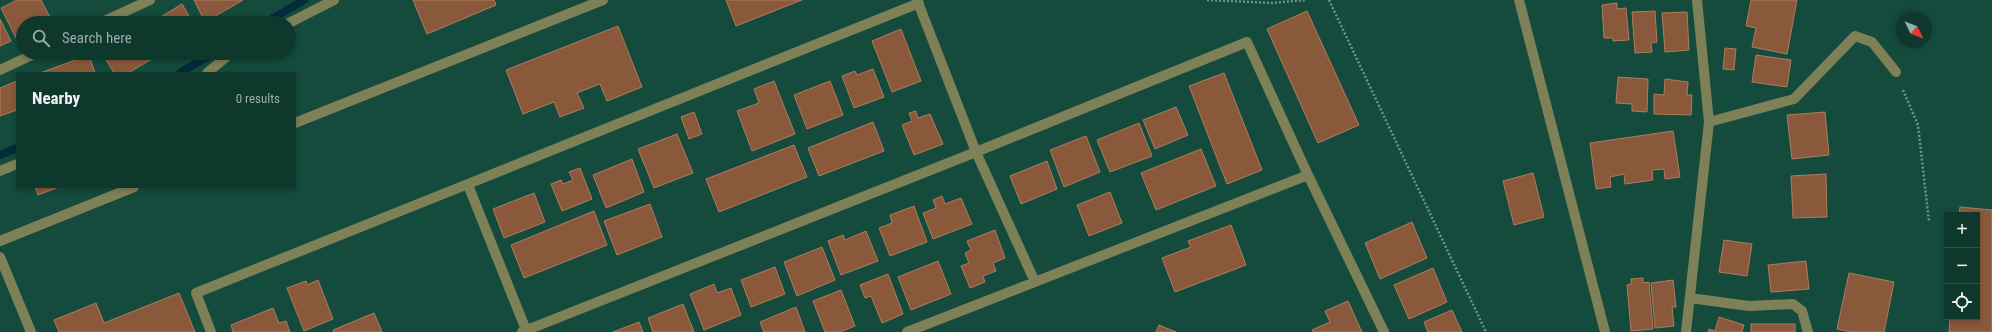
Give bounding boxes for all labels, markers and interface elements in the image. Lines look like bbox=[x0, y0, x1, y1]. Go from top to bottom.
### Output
north arrow bbox=[1896, 12, 1932, 48]
search box bbox=[16, 16, 296, 60]
icon: search bbox=[30, 27, 52, 49]
text: Search here bbox=[62, 29, 132, 47]
text: Nearby bbox=[32, 88, 80, 108]
text: 0 results bbox=[236, 91, 280, 106]
map controls bbox=[1944, 212, 1980, 320]
button: + bbox=[1944, 212, 1980, 248]
button: − bbox=[1944, 248, 1980, 284]
button: locate bbox=[1944, 284, 1980, 320]

